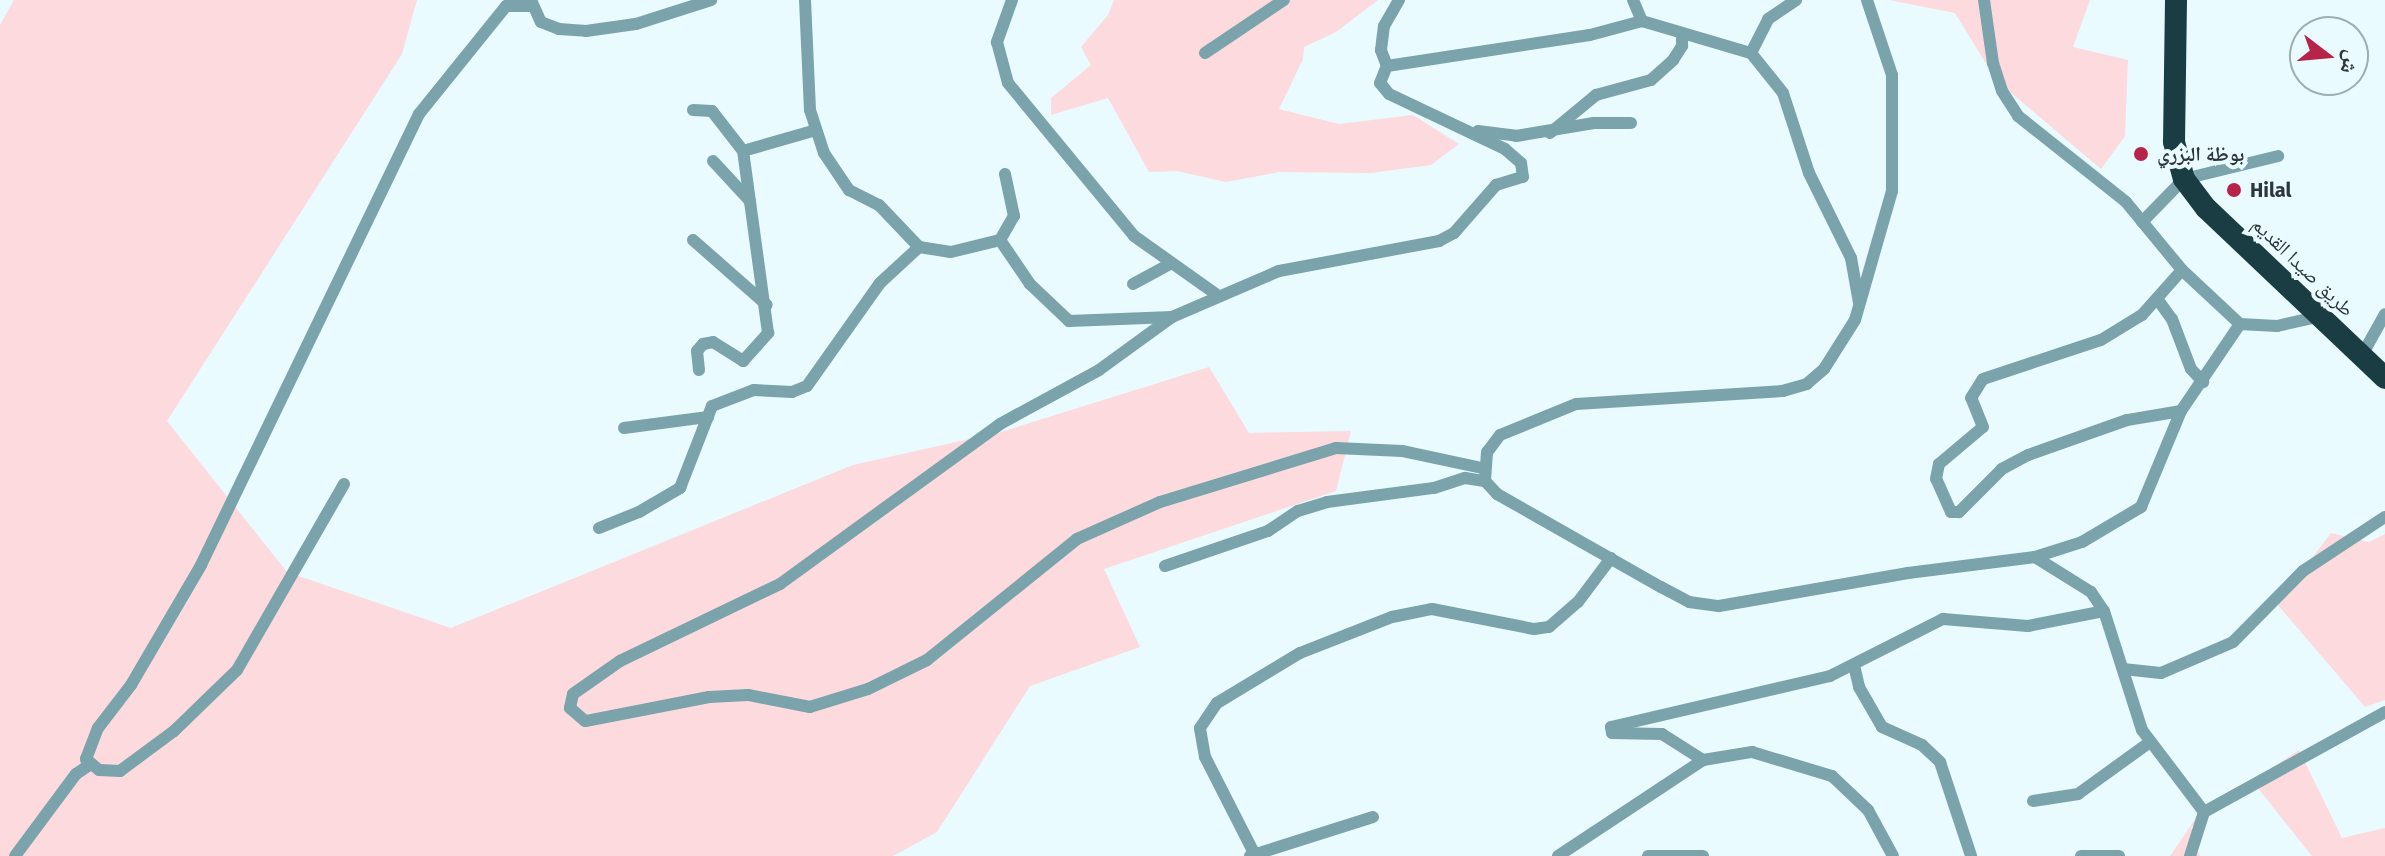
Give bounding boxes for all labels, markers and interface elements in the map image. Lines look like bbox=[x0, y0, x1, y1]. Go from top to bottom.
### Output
north arrow bbox=[2289, 16, 2369, 96]
text: ش bbox=[2334, 47, 2367, 77]
place label: بوظة البزري bbox=[2157, 142, 2244, 166]
marker: بوظة البزري bbox=[2132, 145, 2150, 163]
place label: Hilal bbox=[2250, 178, 2291, 202]
marker: Hilal bbox=[2225, 181, 2243, 199]
street label: طريق صيدا القديم bbox=[2247, 212, 2359, 322]

